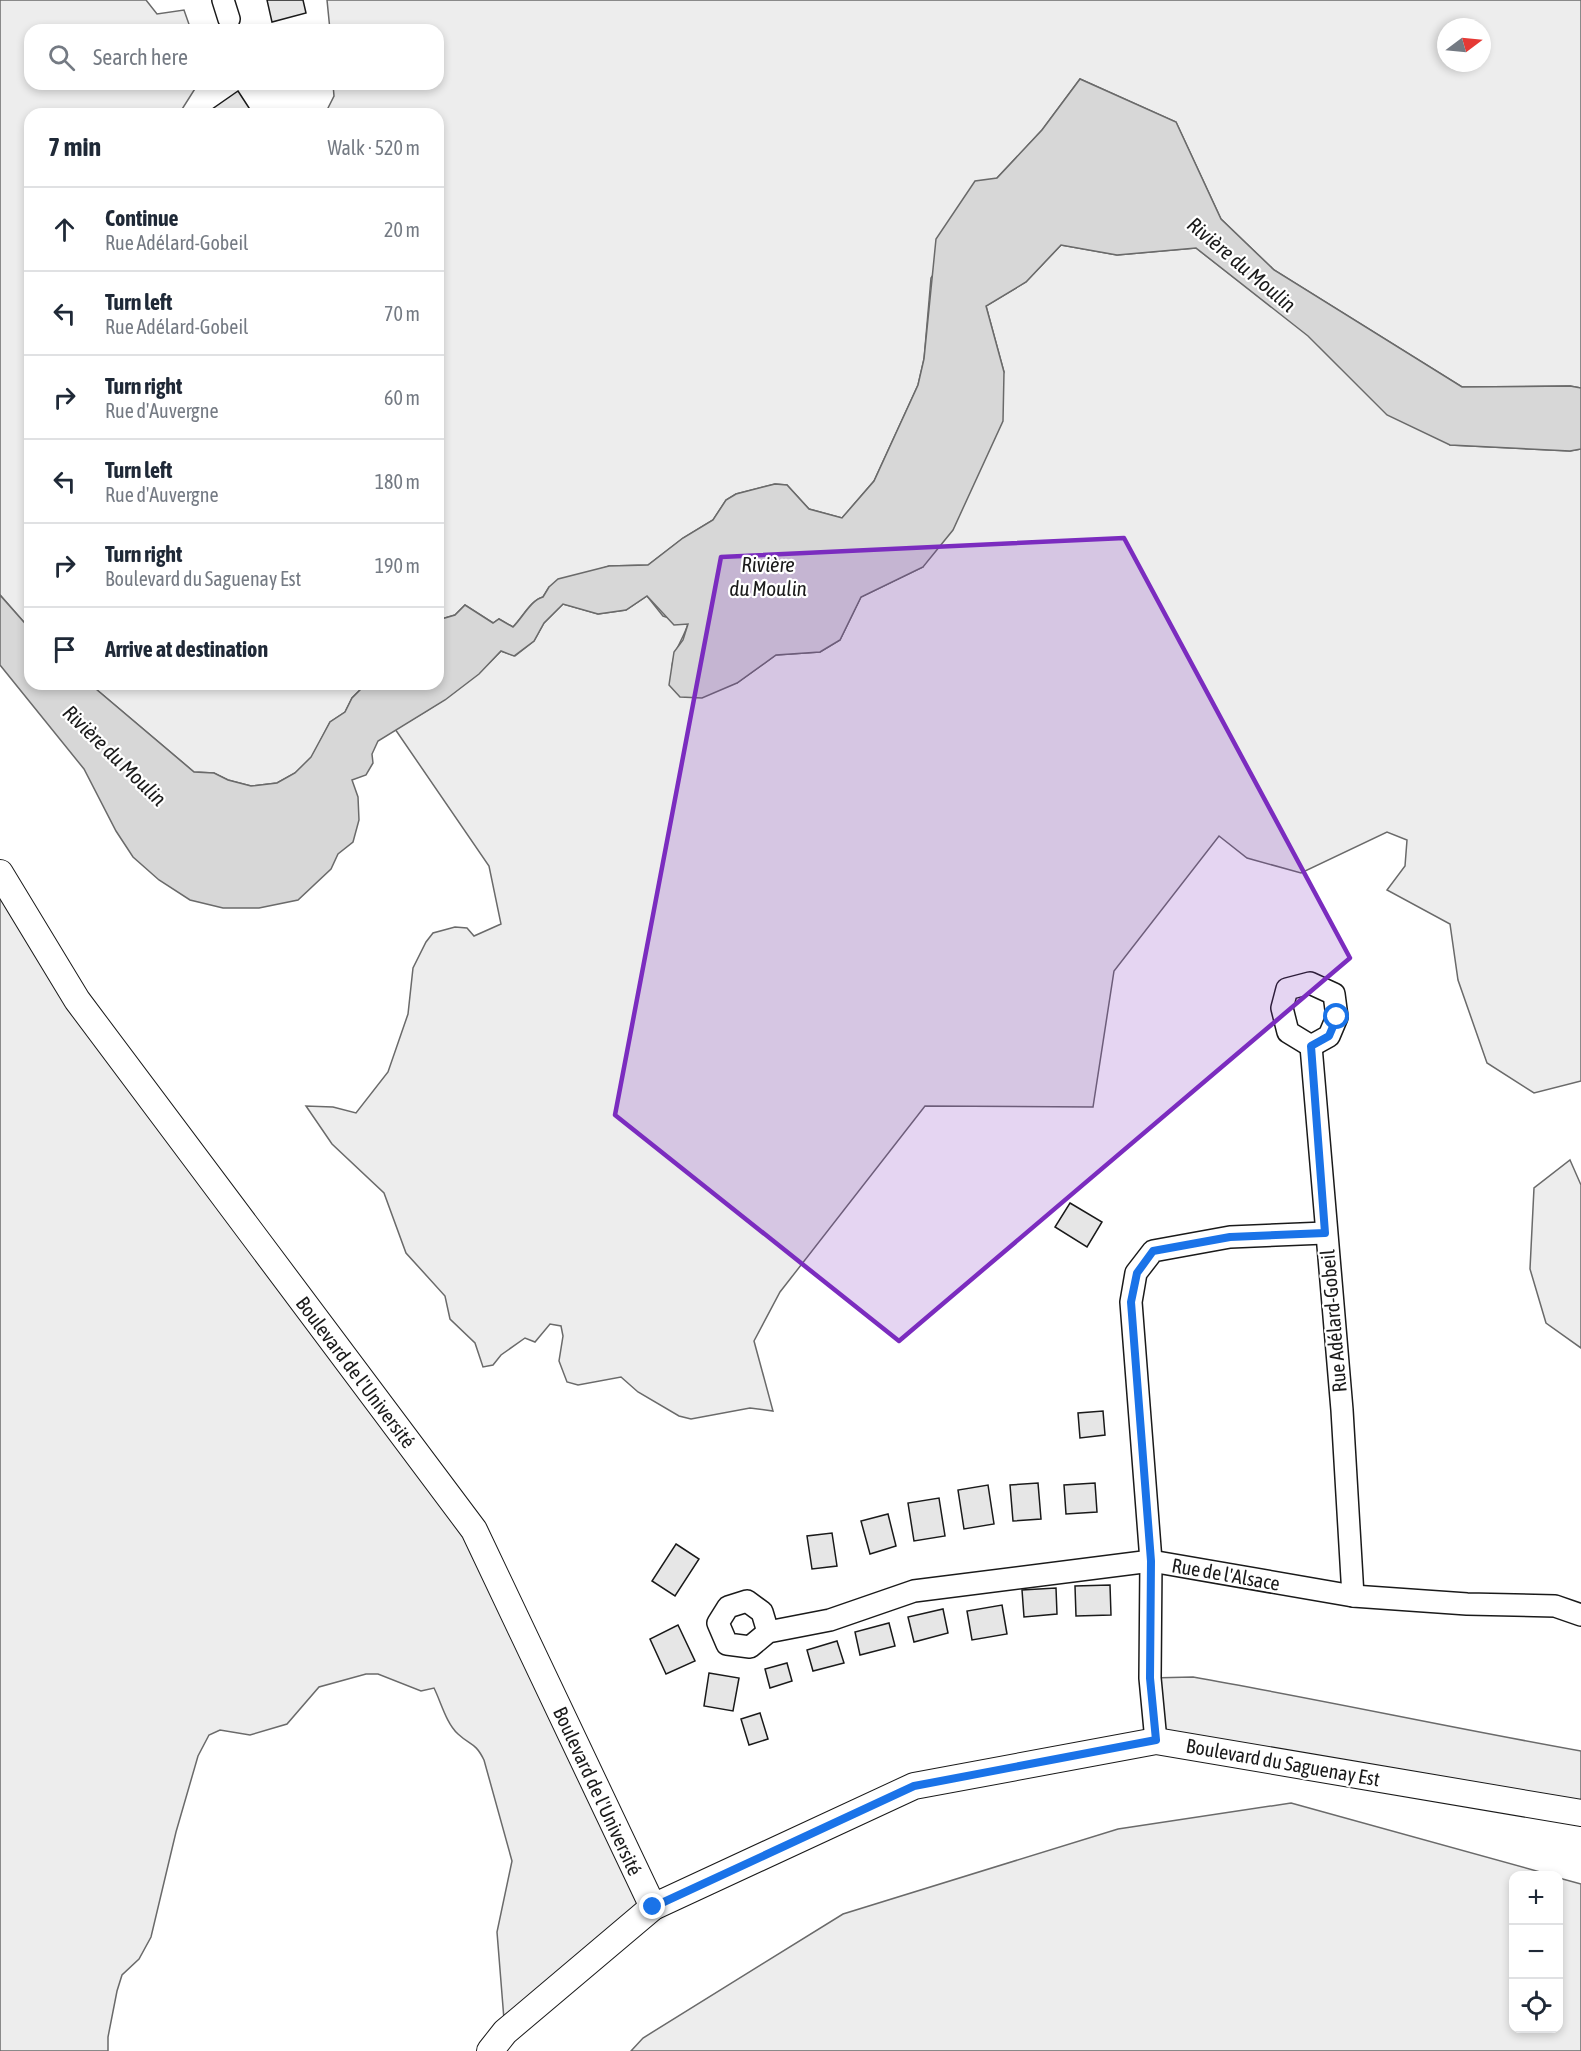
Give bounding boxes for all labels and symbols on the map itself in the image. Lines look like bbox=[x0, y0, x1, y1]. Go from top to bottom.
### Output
north arrow bbox=[1437, 18, 1491, 72]
water label: Rivière du Moulin bbox=[1183, 212, 1301, 316]
water label: Rivière du Moulin bbox=[729, 552, 807, 600]
water label: Rivière du Moulin bbox=[58, 700, 172, 810]
route start bbox=[1323, 1003, 1349, 1029]
street label: Rue Adélard-Gobeil bbox=[1315, 1248, 1351, 1393]
street label: Boulevard de l'Université bbox=[292, 1292, 420, 1452]
street label: Rue de l'Alsace bbox=[1170, 1553, 1282, 1595]
street label: Boulevard de l'Université bbox=[549, 1703, 647, 1879]
street label: Boulevard du Saguenay Est bbox=[1184, 1734, 1382, 1790]
route end bbox=[639, 1893, 665, 1919]

